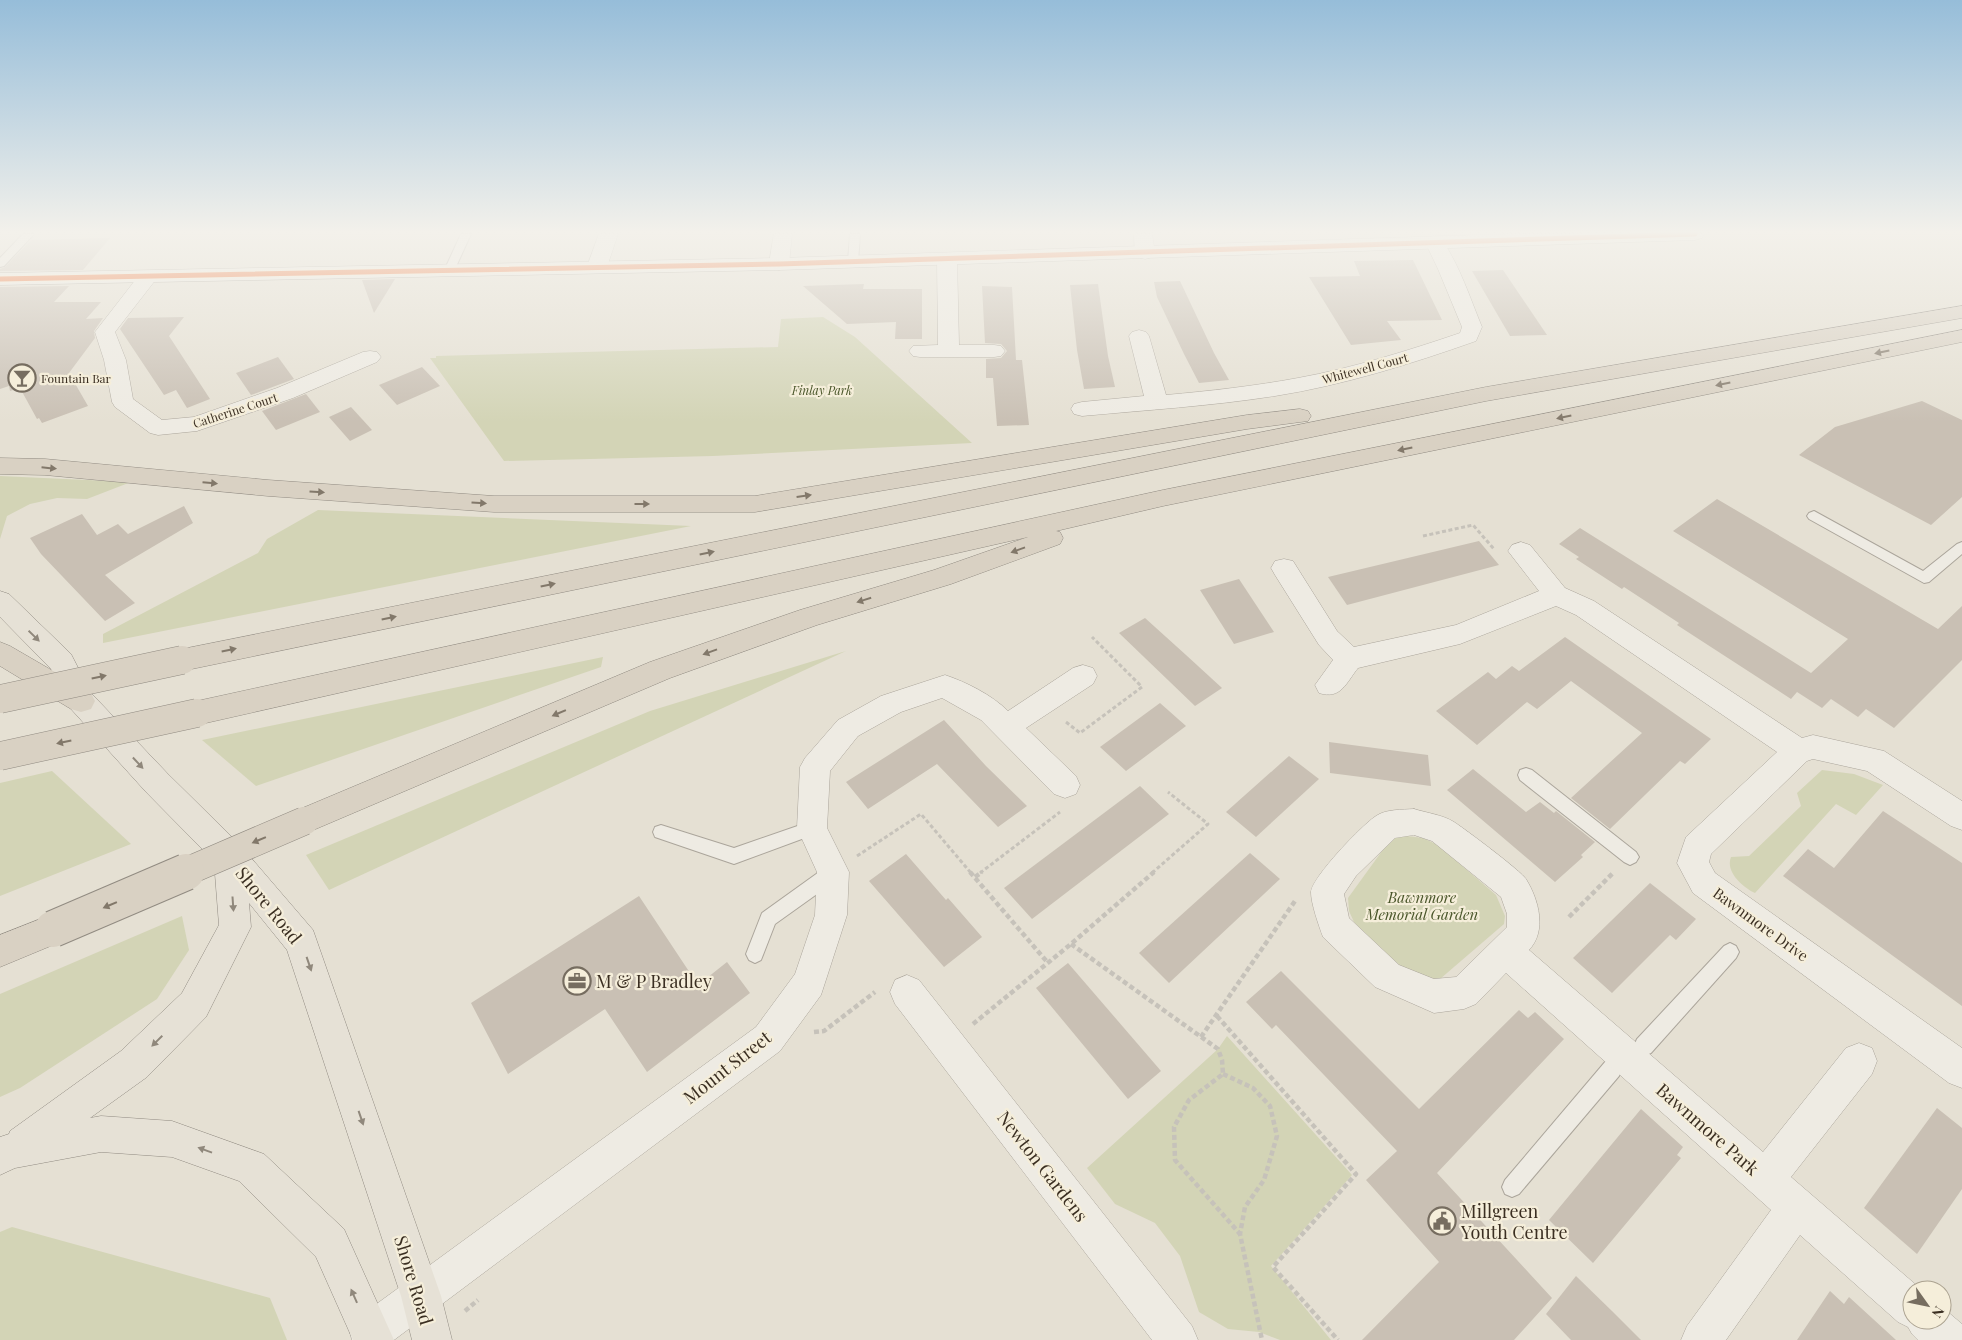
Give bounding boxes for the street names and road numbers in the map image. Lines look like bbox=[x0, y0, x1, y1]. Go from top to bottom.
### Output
street label: Whitewell Court bbox=[1319, 349, 1410, 387]
street label: Catherine Court bbox=[191, 389, 280, 431]
street label: Shore Road bbox=[231, 862, 308, 949]
street label: Bawnmore Drive bbox=[1709, 883, 1813, 965]
street label: Mount Street bbox=[678, 1025, 776, 1109]
street label: Bawnmore Park bbox=[1652, 1078, 1765, 1180]
street label: Newton Gardens bbox=[992, 1106, 1094, 1226]
street label: Shore Road bbox=[389, 1232, 439, 1328]

